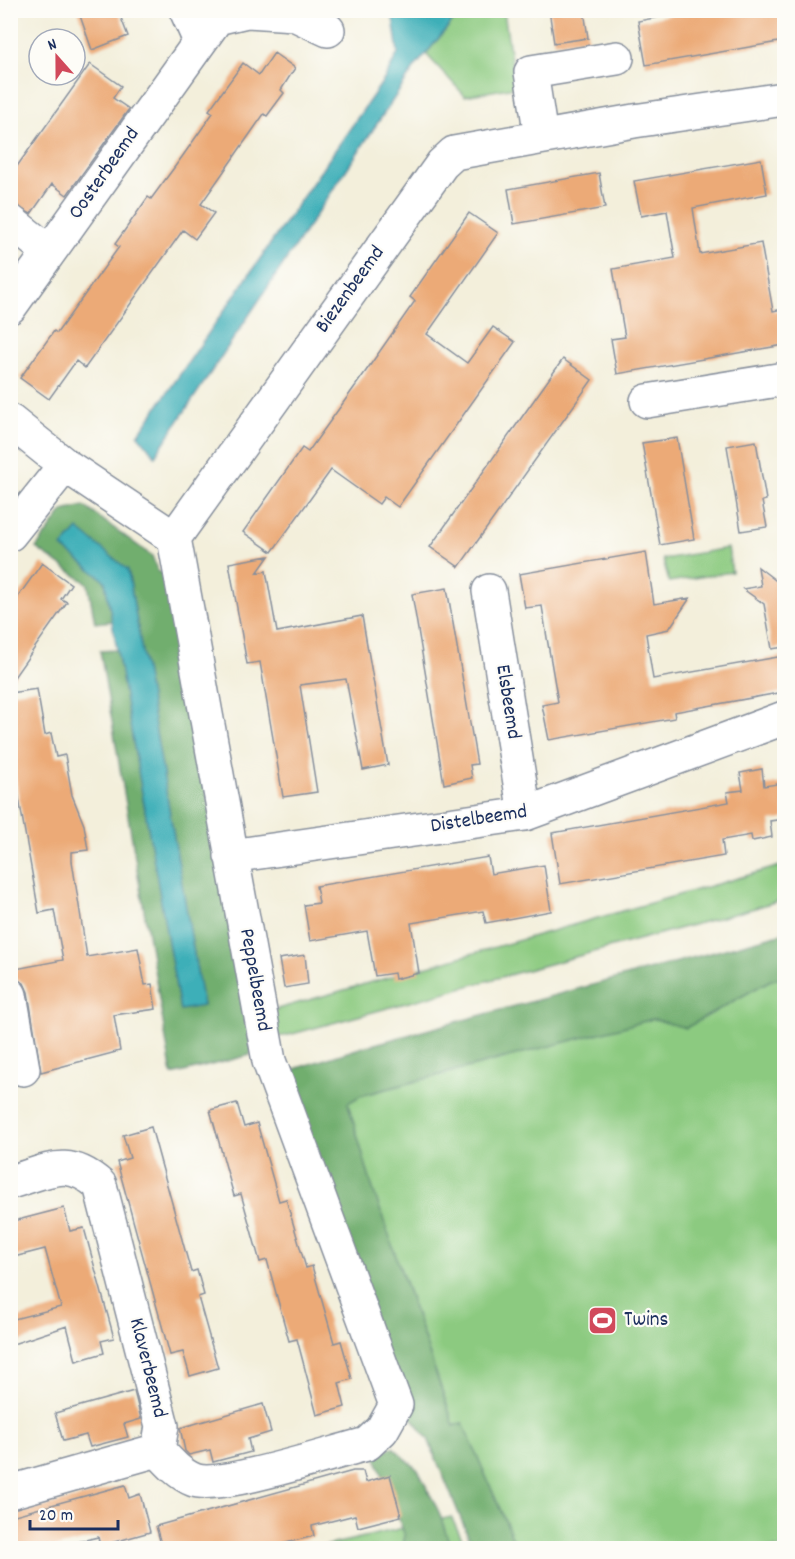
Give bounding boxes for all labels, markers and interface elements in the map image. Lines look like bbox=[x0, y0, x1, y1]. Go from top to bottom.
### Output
north arrow bbox=[27, 27, 87, 87]
text: N bbox=[45, 33, 60, 57]
street label: Oosterbeemd bbox=[62, 122, 148, 226]
street label: Biezenbeemd bbox=[309, 240, 393, 340]
street label: Elsbeemd bbox=[486, 662, 528, 742]
street label: Distelbeemd bbox=[429, 798, 529, 842]
street label: Peppelbeemd bbox=[230, 926, 278, 1034]
sports icon: Twins bbox=[587, 1305, 619, 1337]
place label: Twins bbox=[624, 1306, 668, 1336]
street label: Klaverbeemd bbox=[120, 1315, 174, 1421]
scale bar bbox=[30, 1493, 118, 1531]
text: 20 m bbox=[39, 1504, 73, 1529]

